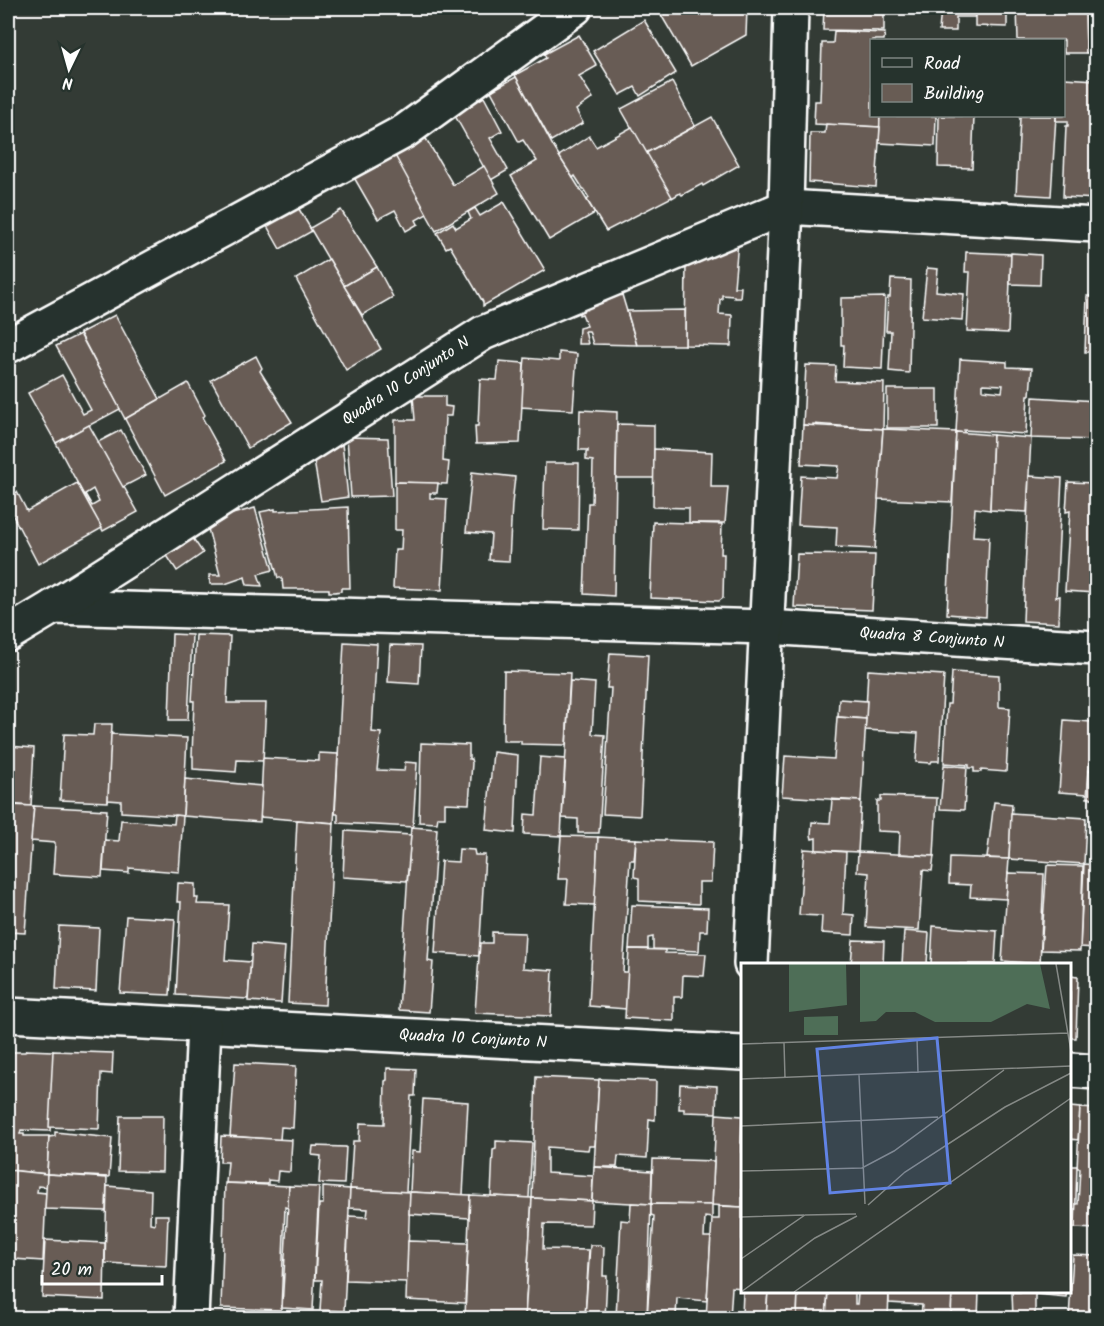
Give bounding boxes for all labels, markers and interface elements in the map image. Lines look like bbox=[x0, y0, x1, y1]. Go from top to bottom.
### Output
north arrow bbox=[39, 39, 99, 99]
legend bbox=[870, 39, 1065, 117]
text: Road bbox=[924, 50, 961, 79]
text: N bbox=[62, 70, 74, 95]
text: Building bbox=[924, 80, 984, 109]
street label: Quadra 10 Conjunto N bbox=[337, 330, 475, 432]
street label: Quadra 8 Conjunto N bbox=[859, 620, 1005, 656]
inset map bbox=[741, 963, 1071, 1293]
street label: Quadra 10 Conjunto N bbox=[398, 1023, 548, 1055]
scale bar bbox=[42, 1248, 162, 1286]
text: 20 m bbox=[51, 1256, 92, 1285]

